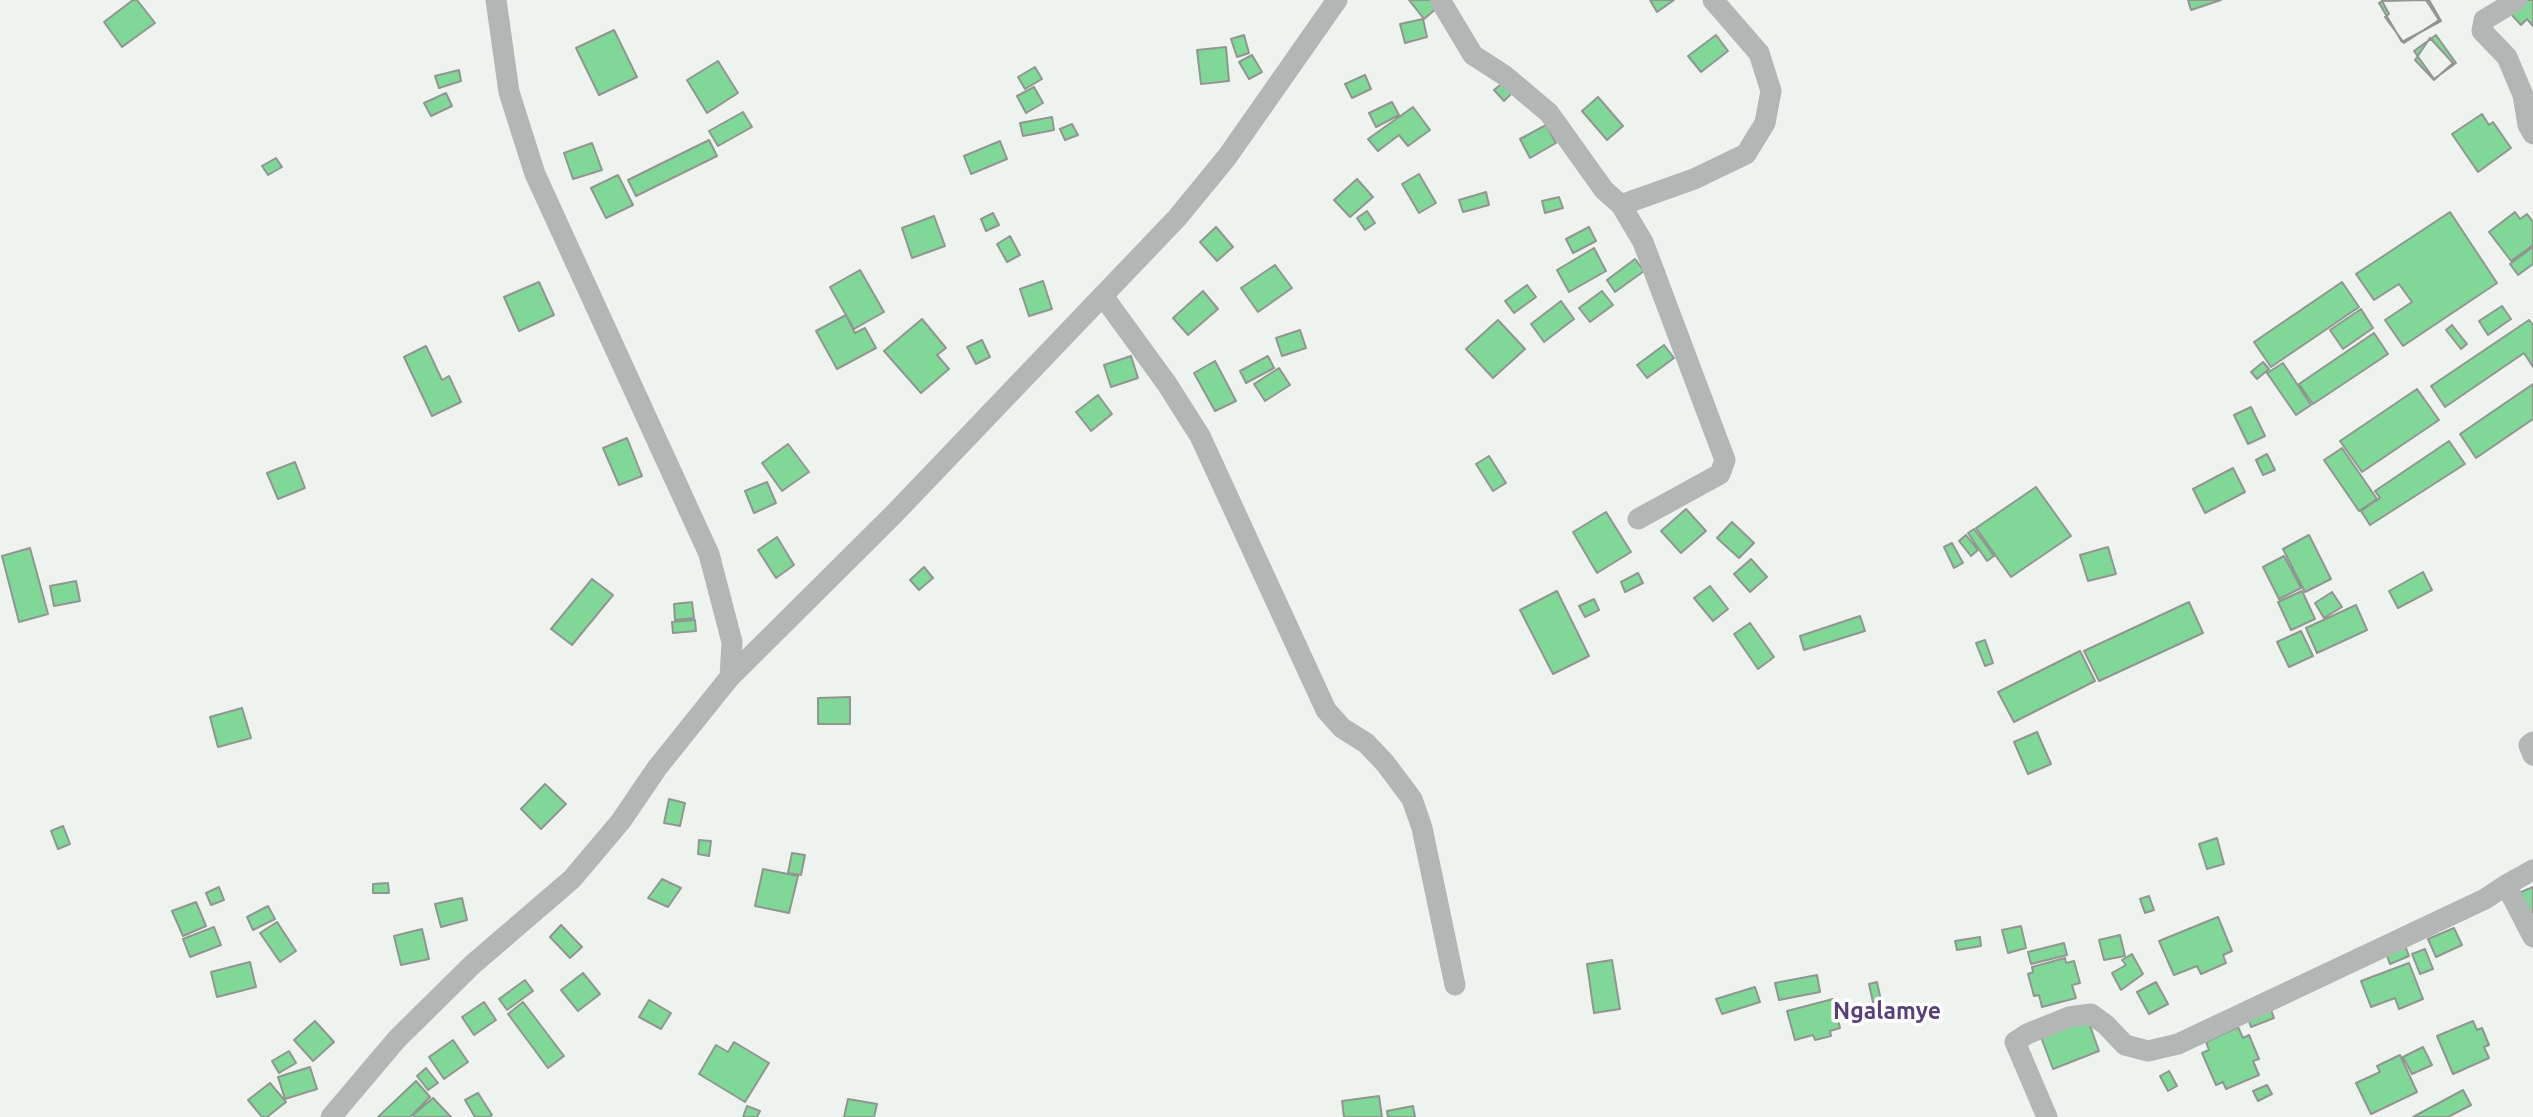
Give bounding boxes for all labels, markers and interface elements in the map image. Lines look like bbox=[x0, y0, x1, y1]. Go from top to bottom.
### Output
district label: Ngalamye bbox=[1833, 997, 1941, 1025]

